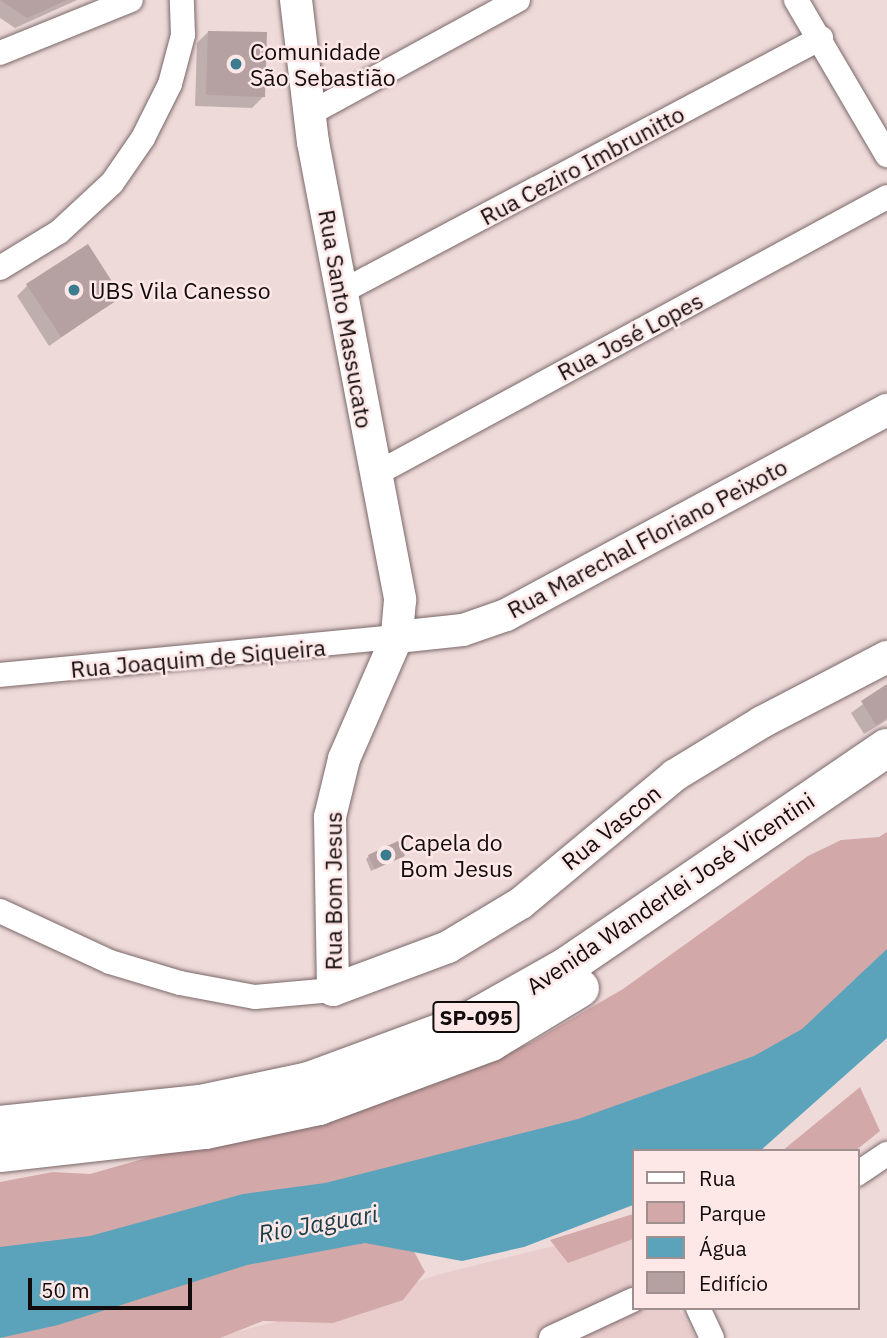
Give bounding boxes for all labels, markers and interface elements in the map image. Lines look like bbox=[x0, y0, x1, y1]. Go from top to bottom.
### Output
place label: Comunidade São Sebastião bbox=[250, 37, 396, 91]
marker: Comunidade São Sebastião bbox=[228, 56, 244, 72]
street label: Rua Ceziro Imbrunitto bbox=[475, 100, 689, 230]
street label: Rua Santo Massucato bbox=[313, 208, 379, 430]
place label: UBS Vila Canesso bbox=[90, 276, 271, 304]
marker: UBS Vila Canesso bbox=[64, 280, 84, 300]
street label: Rua José Lopes bbox=[553, 286, 707, 386]
street label: Rua Marechal Floriano Peixoto bbox=[502, 452, 792, 624]
street label: Rua Joaquim de Siqueira bbox=[69, 633, 327, 683]
street label: Rua Vascon bbox=[556, 779, 666, 875]
street label: Avenida Wanderlei José Vicentini bbox=[521, 786, 819, 1000]
street label: Rua Bom Jesus bbox=[319, 812, 347, 970]
place label: Capela do Bom Jesus bbox=[400, 828, 513, 882]
marker: Capela do Bom Jesus bbox=[378, 847, 394, 863]
road number: SP-095 bbox=[432, 1000, 520, 1034]
legend bbox=[632, 1149, 859, 1310]
text: Rua bbox=[699, 1164, 736, 1192]
water label: Rio Jaguari bbox=[256, 1199, 380, 1249]
text: Parque bbox=[699, 1199, 766, 1227]
text: Água bbox=[699, 1234, 747, 1262]
scale bar bbox=[32, 1264, 196, 1308]
text: Edifício bbox=[699, 1269, 768, 1297]
text: 50 m bbox=[41, 1276, 90, 1304]

